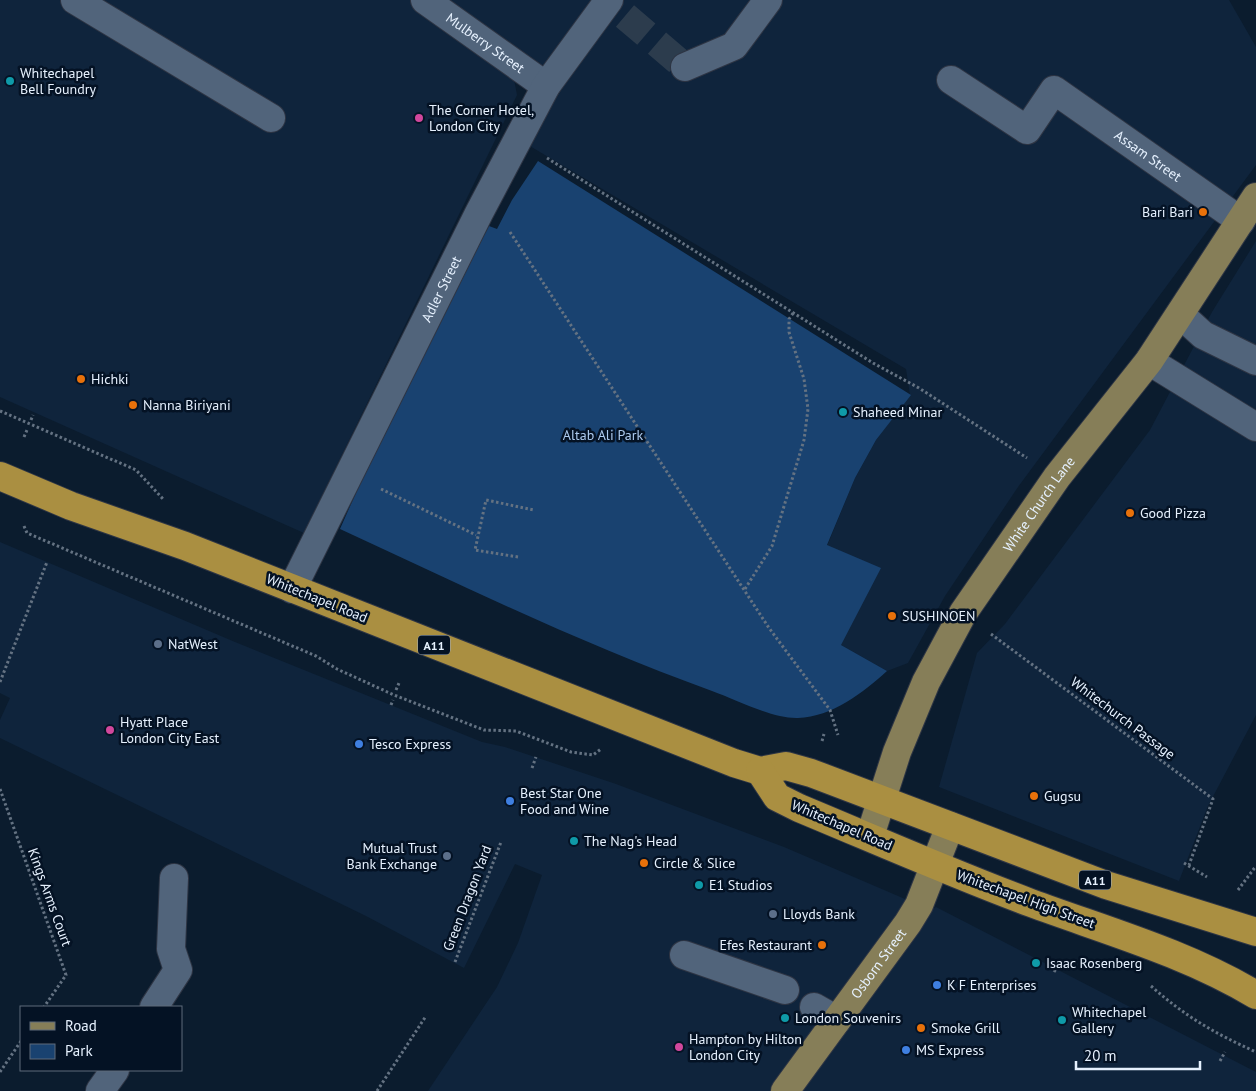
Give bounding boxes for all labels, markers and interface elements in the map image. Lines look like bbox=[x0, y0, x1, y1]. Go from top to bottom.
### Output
street label: Mulberry Street bbox=[442, 9, 528, 77]
place label: Whitechapel Bell Foundry bbox=[20, 64, 96, 98]
marker: Whitechapel Bell Foundry bbox=[4, 75, 16, 87]
place label: The Corner Hotel, London City bbox=[429, 101, 534, 135]
marker: The Corner Hotel, London City bbox=[413, 112, 425, 124]
street label: Assam Street bbox=[1111, 126, 1185, 186]
place label: Bari Bari bbox=[1142, 203, 1193, 221]
marker: Bari Bari bbox=[1197, 206, 1209, 218]
street label: Adler Street bbox=[417, 253, 465, 325]
place label: Hichki bbox=[91, 370, 129, 388]
marker: Hichki bbox=[75, 373, 87, 385]
place label: Nanna Biriyani bbox=[143, 396, 231, 414]
marker: Nanna Biriyani bbox=[127, 399, 139, 411]
place label: Shaheed Minar bbox=[853, 403, 942, 421]
marker: Shaheed Minar bbox=[837, 406, 849, 418]
park label: Altab Ali Park bbox=[563, 426, 643, 444]
street label: White Church Lane bbox=[999, 453, 1079, 555]
place label: Good Pizza bbox=[1140, 504, 1206, 522]
marker: Good Pizza bbox=[1124, 507, 1136, 519]
street label: Whitechapel Road bbox=[264, 569, 370, 627]
place label: SUSHINOEN bbox=[902, 607, 975, 625]
marker: SUSHINOEN bbox=[886, 610, 898, 622]
place label: NatWest bbox=[168, 635, 218, 653]
road number: A11 bbox=[418, 636, 450, 654]
marker: NatWest bbox=[152, 638, 164, 650]
street label: Whitechurch Passage bbox=[1067, 673, 1179, 763]
place label: Hyatt Place London City East bbox=[120, 713, 220, 747]
marker: Hyatt Place London City East bbox=[104, 724, 116, 736]
place label: Tesco Express bbox=[369, 735, 451, 753]
marker: Tesco Express bbox=[353, 738, 365, 750]
place label: Best Star One Food and Wine bbox=[520, 784, 609, 818]
place label: Gugsu bbox=[1044, 787, 1081, 805]
marker: Gugsu bbox=[1028, 790, 1040, 802]
marker: Best Star One Food and Wine bbox=[504, 795, 516, 807]
street label: Whitechapel Road bbox=[789, 796, 895, 854]
place label: The Nag's Head bbox=[584, 832, 677, 850]
marker: The Nag's Head bbox=[568, 835, 580, 847]
place label: Mutual Trust Bank Exchange bbox=[347, 839, 437, 873]
street label: Green Dragon Yard bbox=[439, 843, 495, 953]
street label: Kings Arms Court bbox=[24, 845, 76, 949]
marker: Mutual Trust Bank Exchange bbox=[441, 850, 453, 862]
place label: Circle & Slice bbox=[654, 854, 735, 872]
marker: Circle & Slice bbox=[638, 857, 650, 869]
street label: Whitechapel High Street bbox=[954, 866, 1098, 932]
road number: A11 bbox=[1079, 870, 1111, 890]
place label: E1 Studios bbox=[709, 876, 772, 894]
marker: E1 Studios bbox=[693, 879, 705, 891]
place label: Lloyds Bank bbox=[783, 905, 855, 923]
marker: Lloyds Bank bbox=[767, 908, 779, 920]
street label: Osborn Street bbox=[847, 925, 910, 1002]
place label: Efes Restaurant bbox=[719, 936, 812, 954]
marker: Efes Restaurant bbox=[816, 939, 828, 951]
place label: Isaac Rosenberg bbox=[1046, 954, 1142, 972]
marker: Isaac Rosenberg bbox=[1030, 957, 1042, 969]
place label: K F Enterprises bbox=[947, 976, 1037, 994]
marker: K F Enterprises bbox=[931, 979, 943, 991]
place label: Whitechapel Gallery bbox=[1072, 1003, 1146, 1037]
legend bbox=[20, 1006, 182, 1071]
place label: London Souvenirs bbox=[795, 1009, 901, 1027]
marker: London Souvenirs bbox=[779, 1012, 791, 1024]
marker: Whitechapel Gallery bbox=[1056, 1014, 1068, 1026]
text: Road bbox=[65, 1016, 97, 1035]
place label: Smoke Grill bbox=[931, 1019, 1000, 1037]
marker: Smoke Grill bbox=[915, 1022, 927, 1034]
place label: Hampton by Hilton London City bbox=[689, 1030, 802, 1064]
scale bar bbox=[1076, 1038, 1200, 1070]
text: Park bbox=[65, 1041, 93, 1060]
marker: Hampton by Hilton London City bbox=[673, 1041, 685, 1053]
place label: MS Express bbox=[916, 1041, 984, 1059]
marker: MS Express bbox=[900, 1044, 912, 1056]
text: 20 m bbox=[1084, 1046, 1117, 1065]

